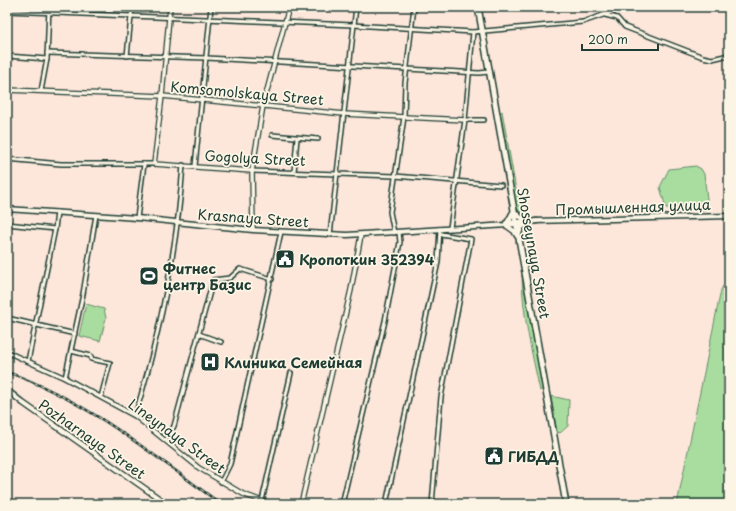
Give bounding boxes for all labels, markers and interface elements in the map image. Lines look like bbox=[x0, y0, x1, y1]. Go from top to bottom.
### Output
scale bar bbox=[582, 26, 658, 52]
text: 200 m bbox=[588, 30, 628, 48]
street label: Komsomolskaya Street bbox=[169, 76, 325, 110]
street label: Gogolya Street bbox=[204, 145, 306, 171]
street label: Shosseynaya Street bbox=[512, 186, 556, 320]
street label: Промышленная улица bbox=[555, 194, 711, 220]
street label: Krasnaya Street bbox=[197, 204, 309, 232]
public building icon: Кропоткин 352394 bbox=[274, 248, 296, 270]
place label: Кропоткин 352394 bbox=[299, 249, 435, 270]
place label: Фитнес центр Базис bbox=[163, 258, 252, 295]
sports icon: Фитнес центр Базис bbox=[138, 265, 160, 287]
hospital icon: Клиника Семейная bbox=[199, 351, 221, 373]
place label: Клиника Семейная bbox=[224, 352, 363, 373]
street label: Lineynaya Street bbox=[124, 393, 230, 479]
street label: Pozharnaya Street bbox=[34, 394, 150, 484]
public building icon: ГИБДД bbox=[483, 445, 505, 467]
place label: ГИБДД bbox=[508, 446, 560, 467]

